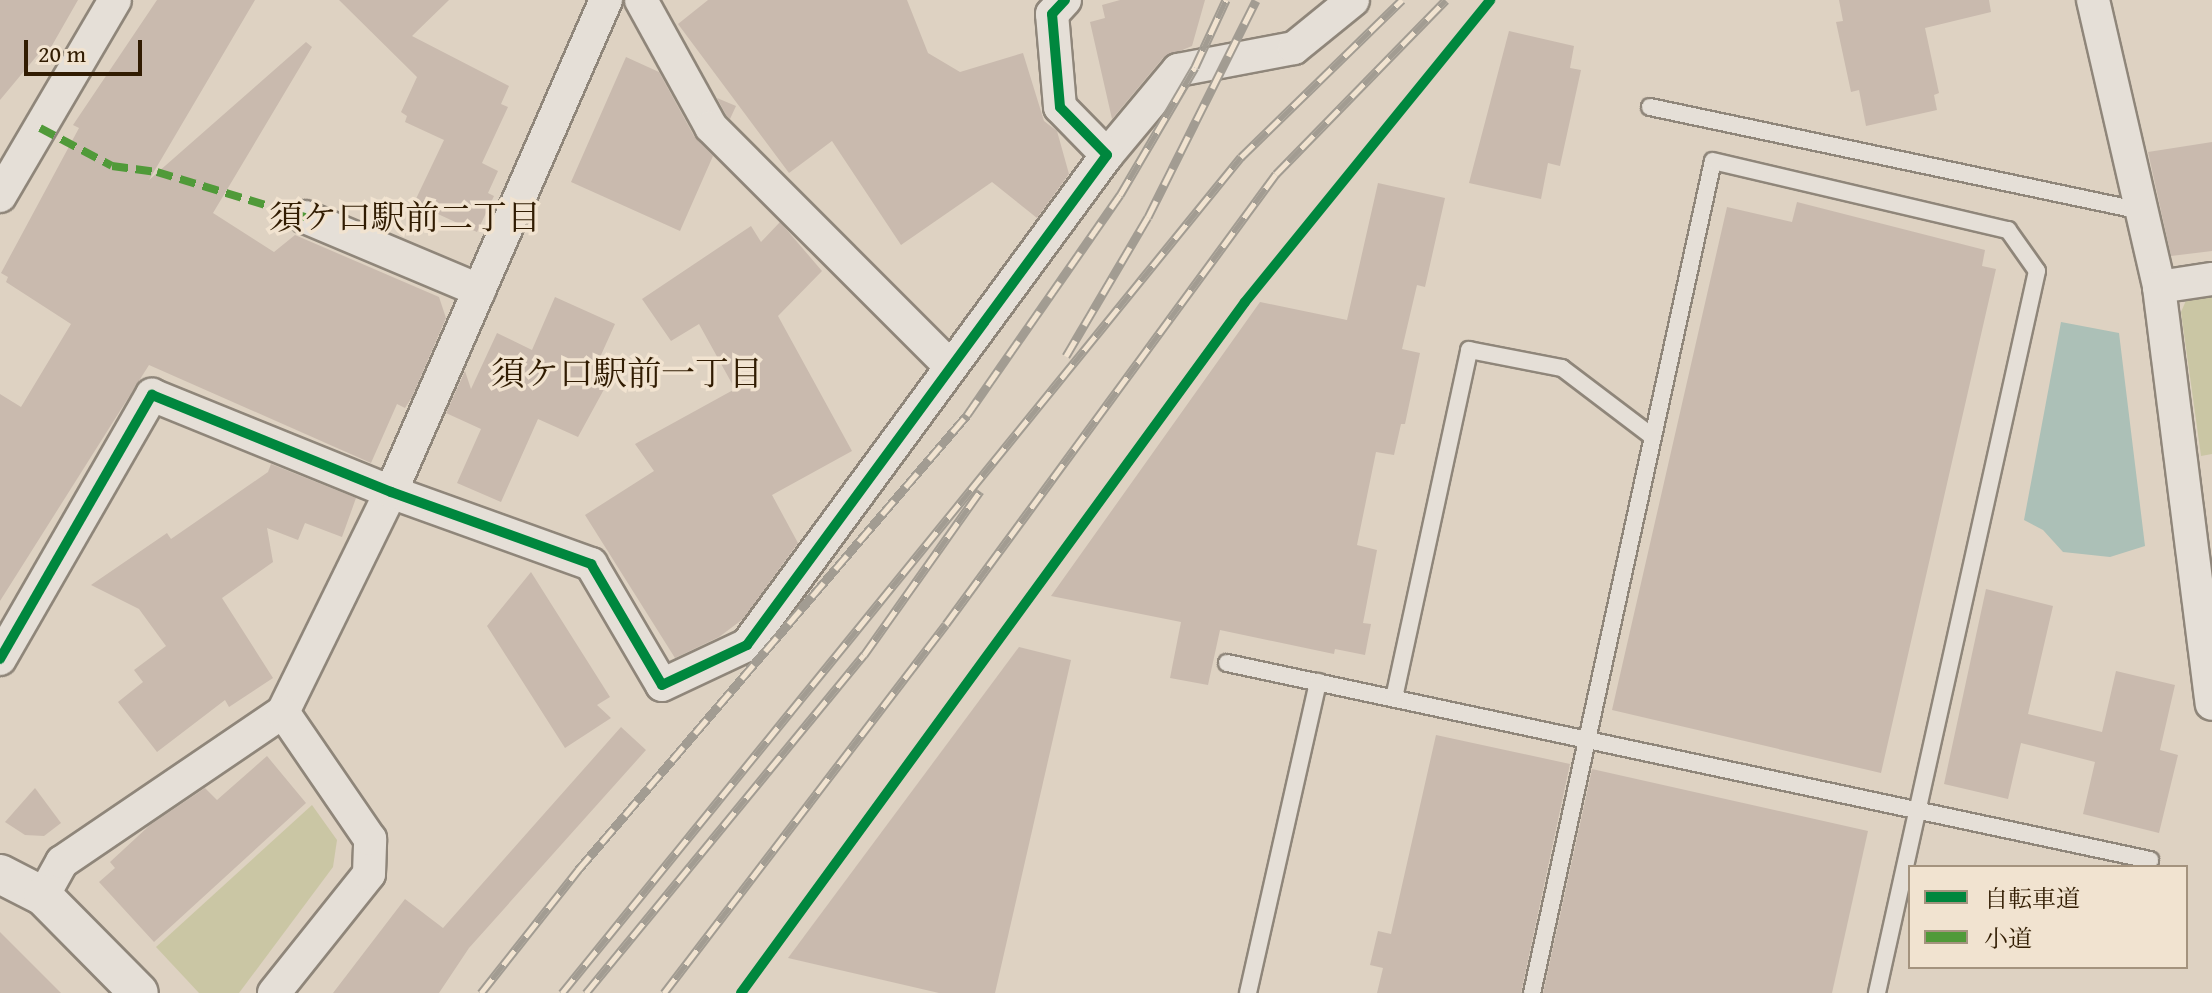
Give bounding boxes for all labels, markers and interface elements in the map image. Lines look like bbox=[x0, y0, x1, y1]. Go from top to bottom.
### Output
scale bar bbox=[28, 24, 146, 74]
text: 20 m bbox=[38, 36, 86, 71]
district label: 須ケ口駅前二丁目 bbox=[269, 197, 541, 237]
district label: 須ケ口駅前一丁目 bbox=[491, 353, 763, 393]
legend bbox=[1908, 865, 2188, 969]
text: 自転車道 bbox=[1984, 881, 2080, 916]
text: 小道 bbox=[1984, 921, 2032, 956]

